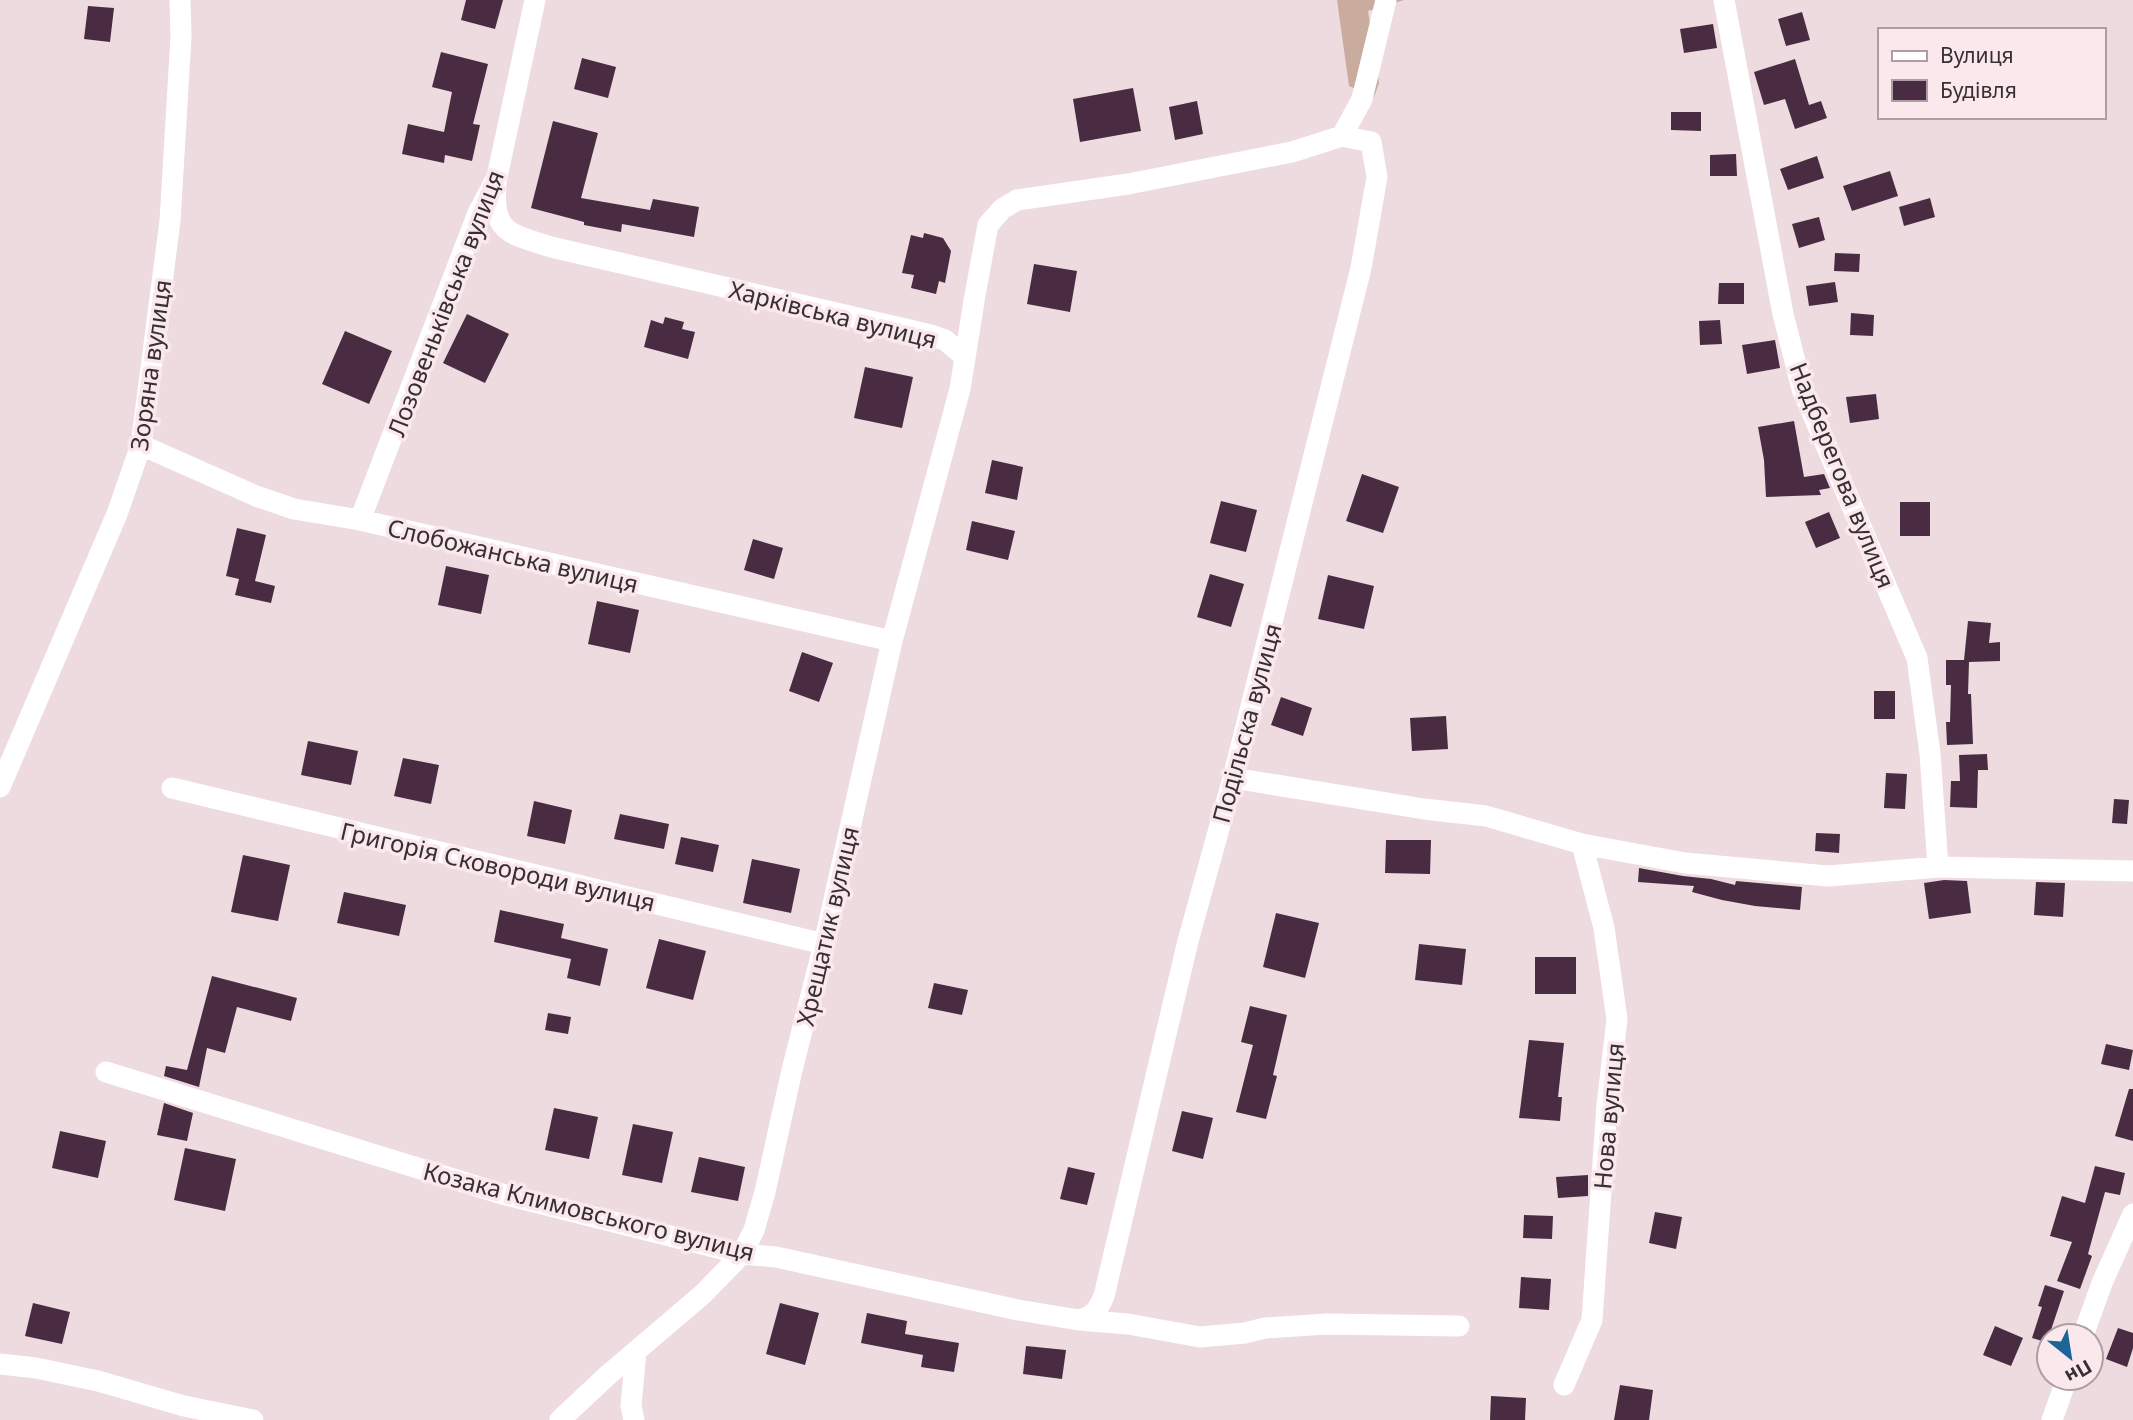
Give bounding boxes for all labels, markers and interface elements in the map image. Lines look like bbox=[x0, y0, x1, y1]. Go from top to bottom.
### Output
legend bbox=[1878, 28, 2105, 119]
text: Вулиця bbox=[1940, 41, 2014, 69]
text: Будівля bbox=[1940, 76, 2017, 104]
street label: Лозовеньківська вулиця bbox=[379, 165, 511, 441]
street label: Харківська вулиця bbox=[726, 272, 940, 356]
street label: Зоряна вулиця bbox=[122, 277, 178, 453]
street label: Надберегова вулиця bbox=[1783, 357, 1903, 593]
street label: Слобожанська вулиця bbox=[384, 510, 642, 600]
street label: Подільска вулиця bbox=[1204, 620, 1288, 826]
street label: Григорія Сковороди вулиця bbox=[337, 814, 659, 918]
street label: Хрещатик вулиця bbox=[788, 823, 866, 1029]
street label: Нова вулиця bbox=[1585, 1041, 1631, 1191]
street label: Козака Климовського вулиця bbox=[420, 1154, 758, 1268]
north arrow bbox=[2035, 1322, 2105, 1392]
text: Пн bbox=[2060, 1354, 2097, 1390]

